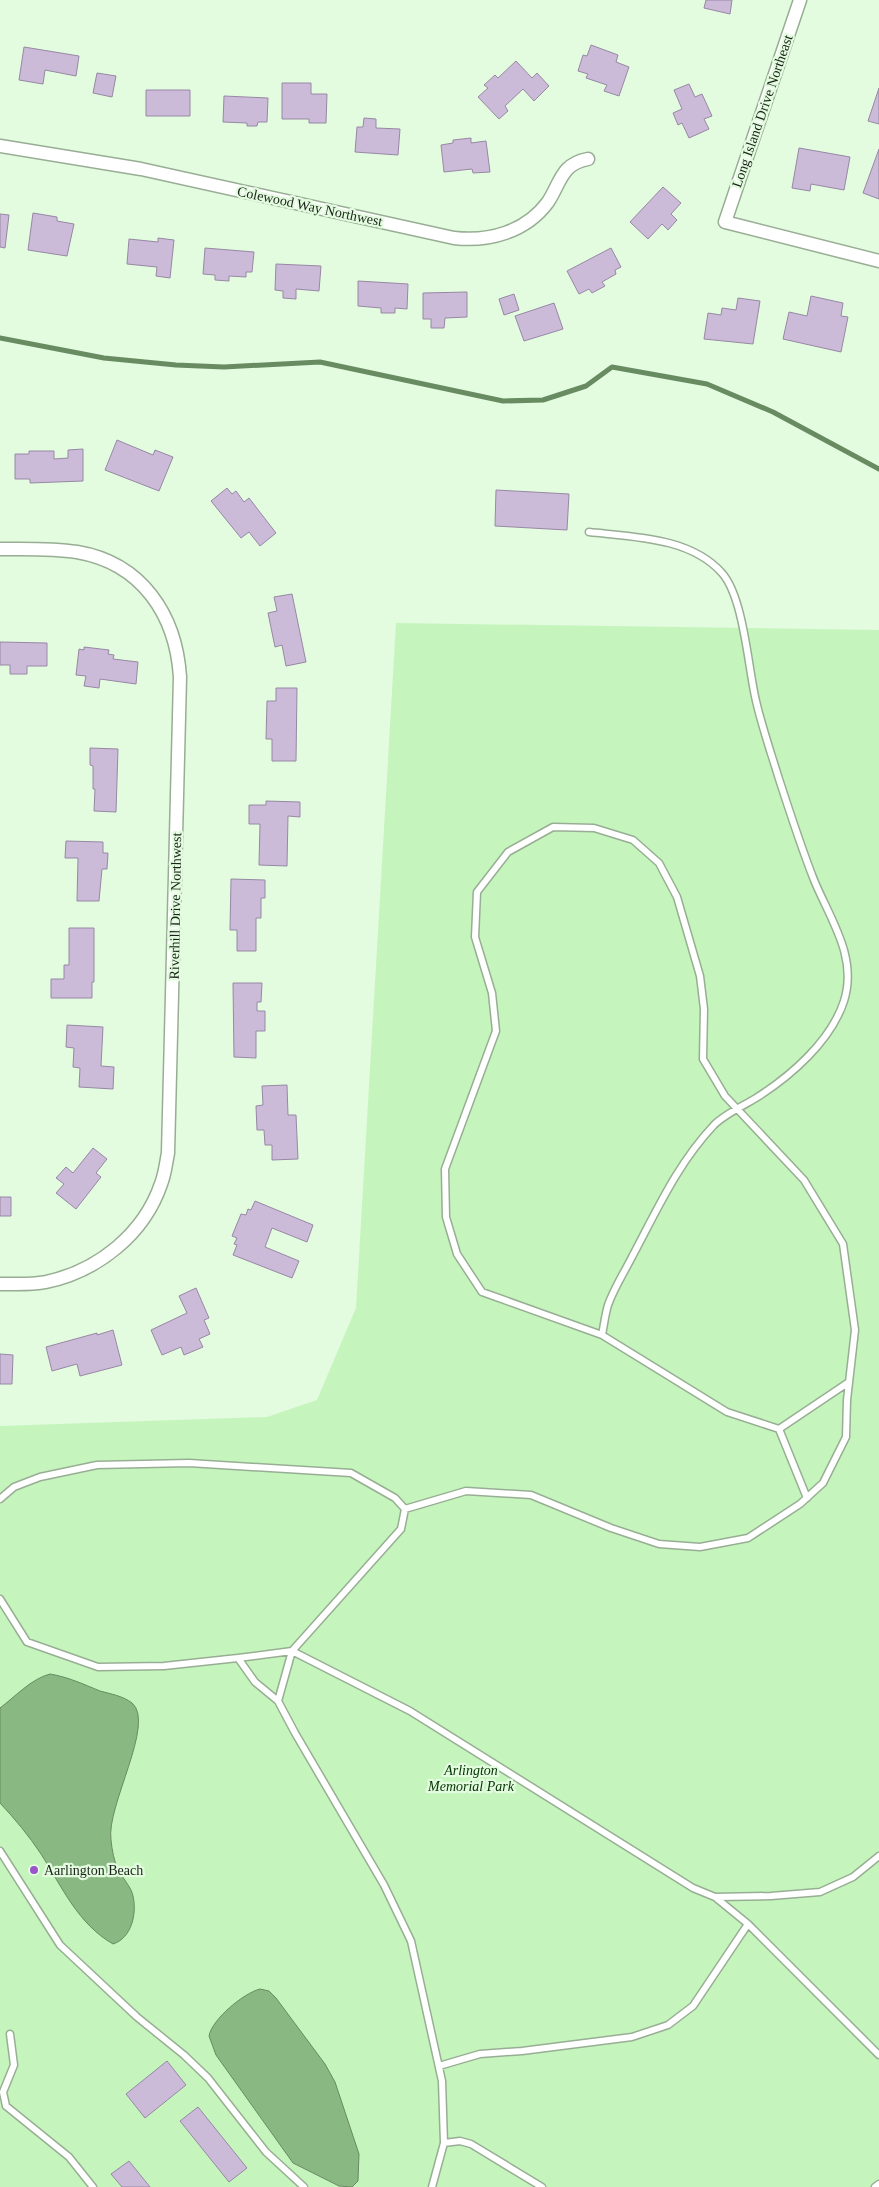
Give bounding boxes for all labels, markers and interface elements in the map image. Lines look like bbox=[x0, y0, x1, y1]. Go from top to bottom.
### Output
street label: Long Island Drive Northeast bbox=[729, 33, 796, 190]
street label: Colewood Way Northwest bbox=[236, 184, 384, 229]
street label: Riverhill Drive Northwest bbox=[167, 832, 184, 980]
park label: Arlington Memorial Park bbox=[427, 1763, 515, 1794]
place label: Aarlington Beach bbox=[44, 1863, 143, 1878]
marker: Aarlington Beach bbox=[28, 1864, 40, 1876]

